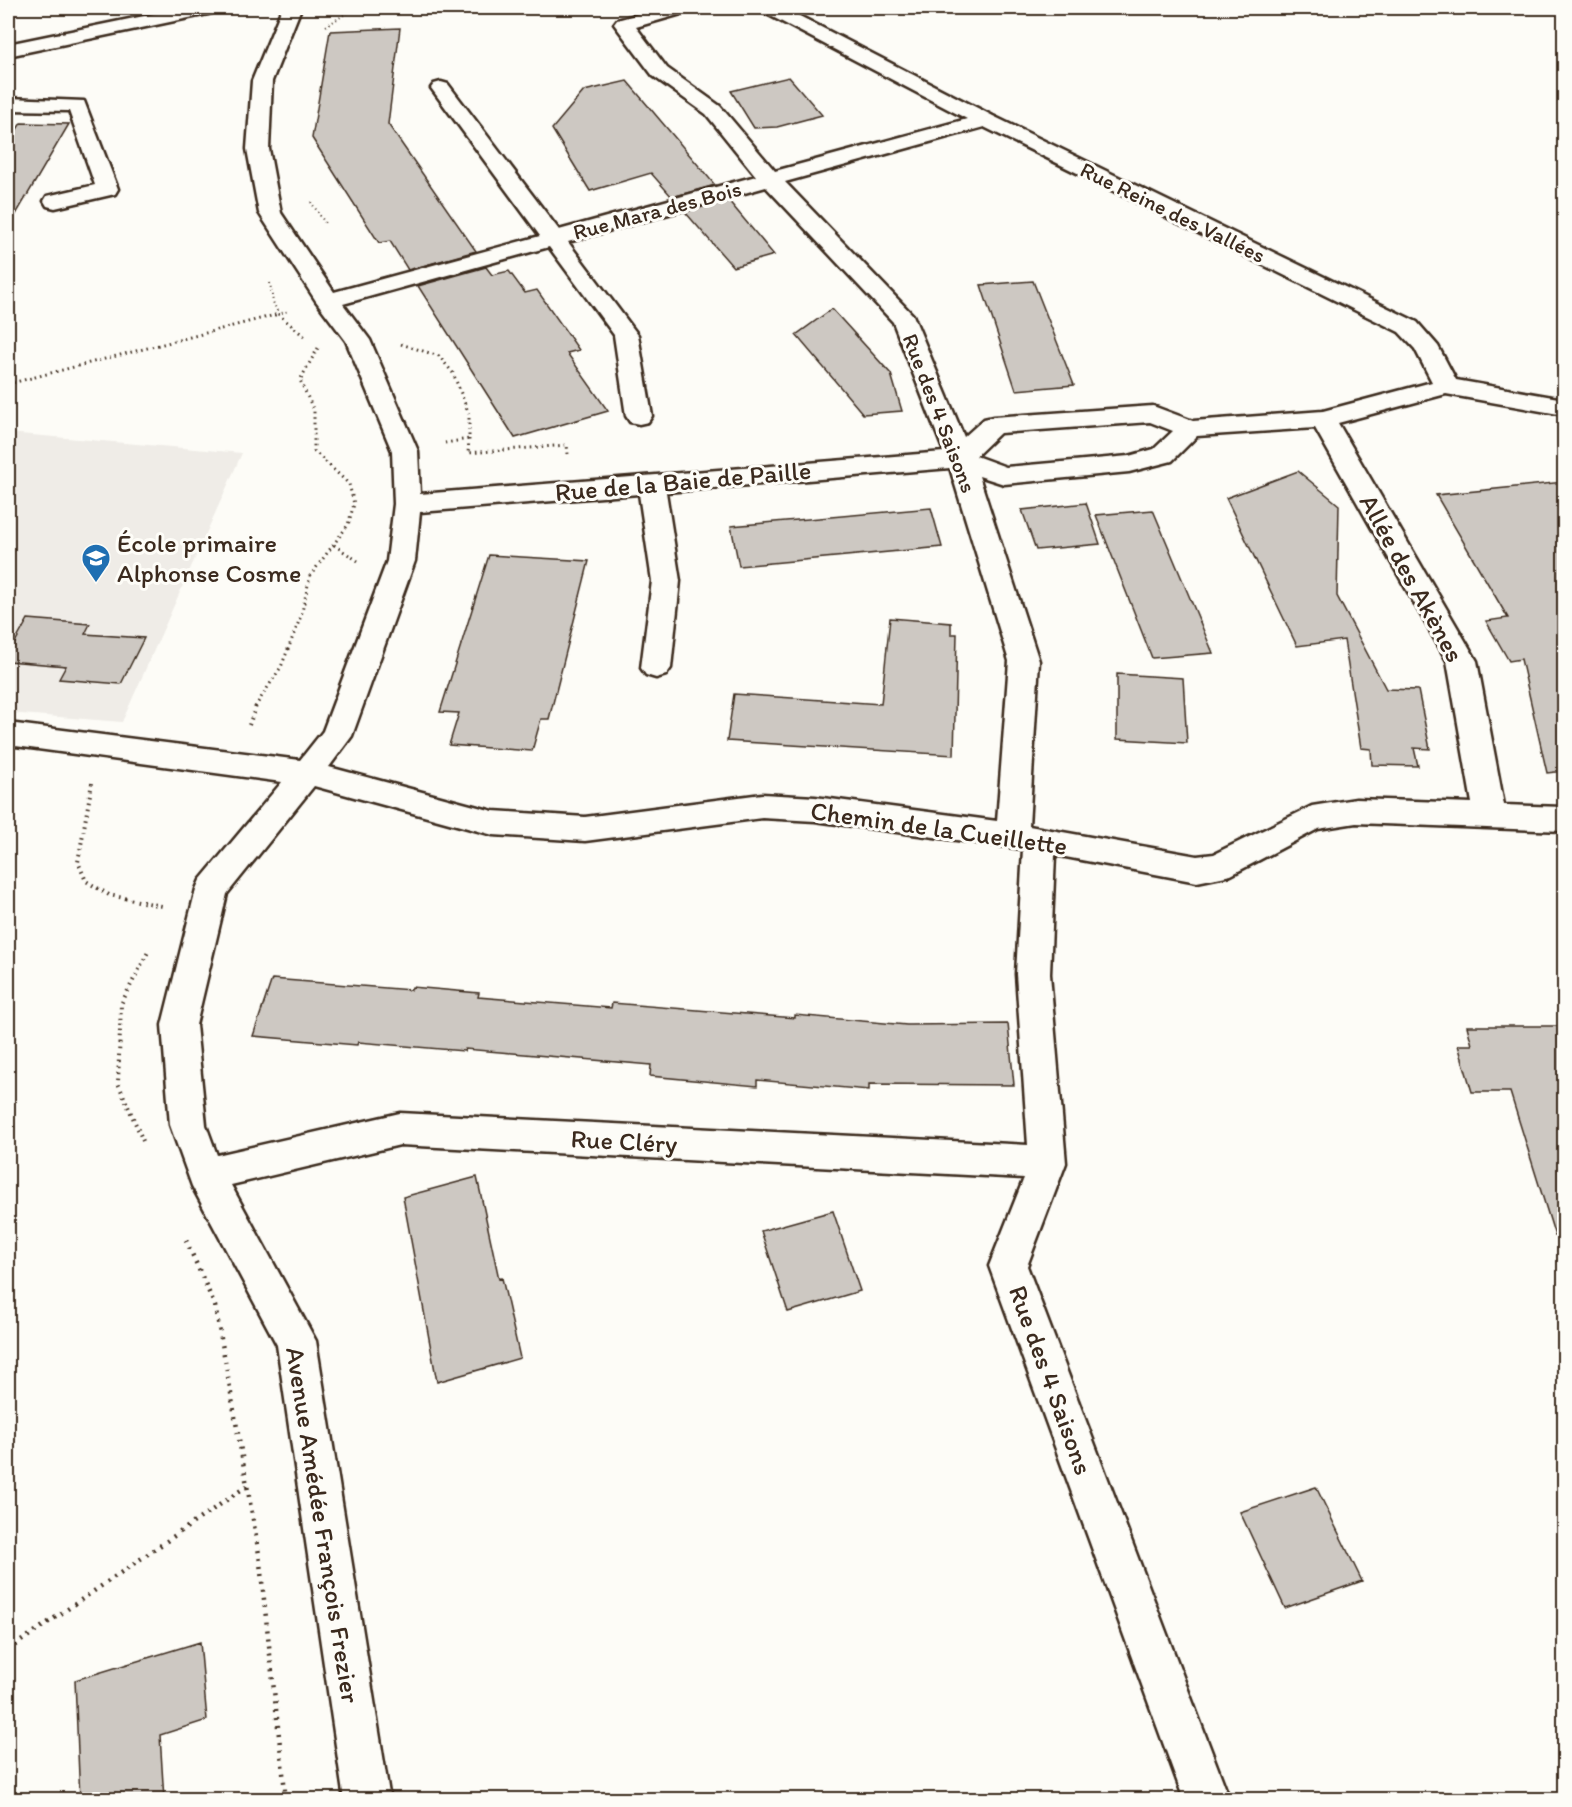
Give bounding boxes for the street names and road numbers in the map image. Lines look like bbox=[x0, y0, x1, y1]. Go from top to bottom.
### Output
street label: Rue Reine des Vallées bbox=[1076, 156, 1270, 269]
street label: Rue Mara des Bois bbox=[570, 175, 744, 246]
street label: Rue des 4 Saisons bbox=[897, 330, 982, 497]
street label: Rue de la Baie de Paille bbox=[554, 454, 812, 508]
street label: Allée des Akènes bbox=[1353, 488, 1471, 668]
street label: Chemin de la Cueillette bbox=[809, 794, 1069, 862]
street label: Rue Cléry bbox=[570, 1122, 678, 1160]
street label: Rue des 4 Saisons bbox=[1002, 1281, 1100, 1479]
street label: Avenue Amédée François Frezier bbox=[279, 1345, 367, 1706]

